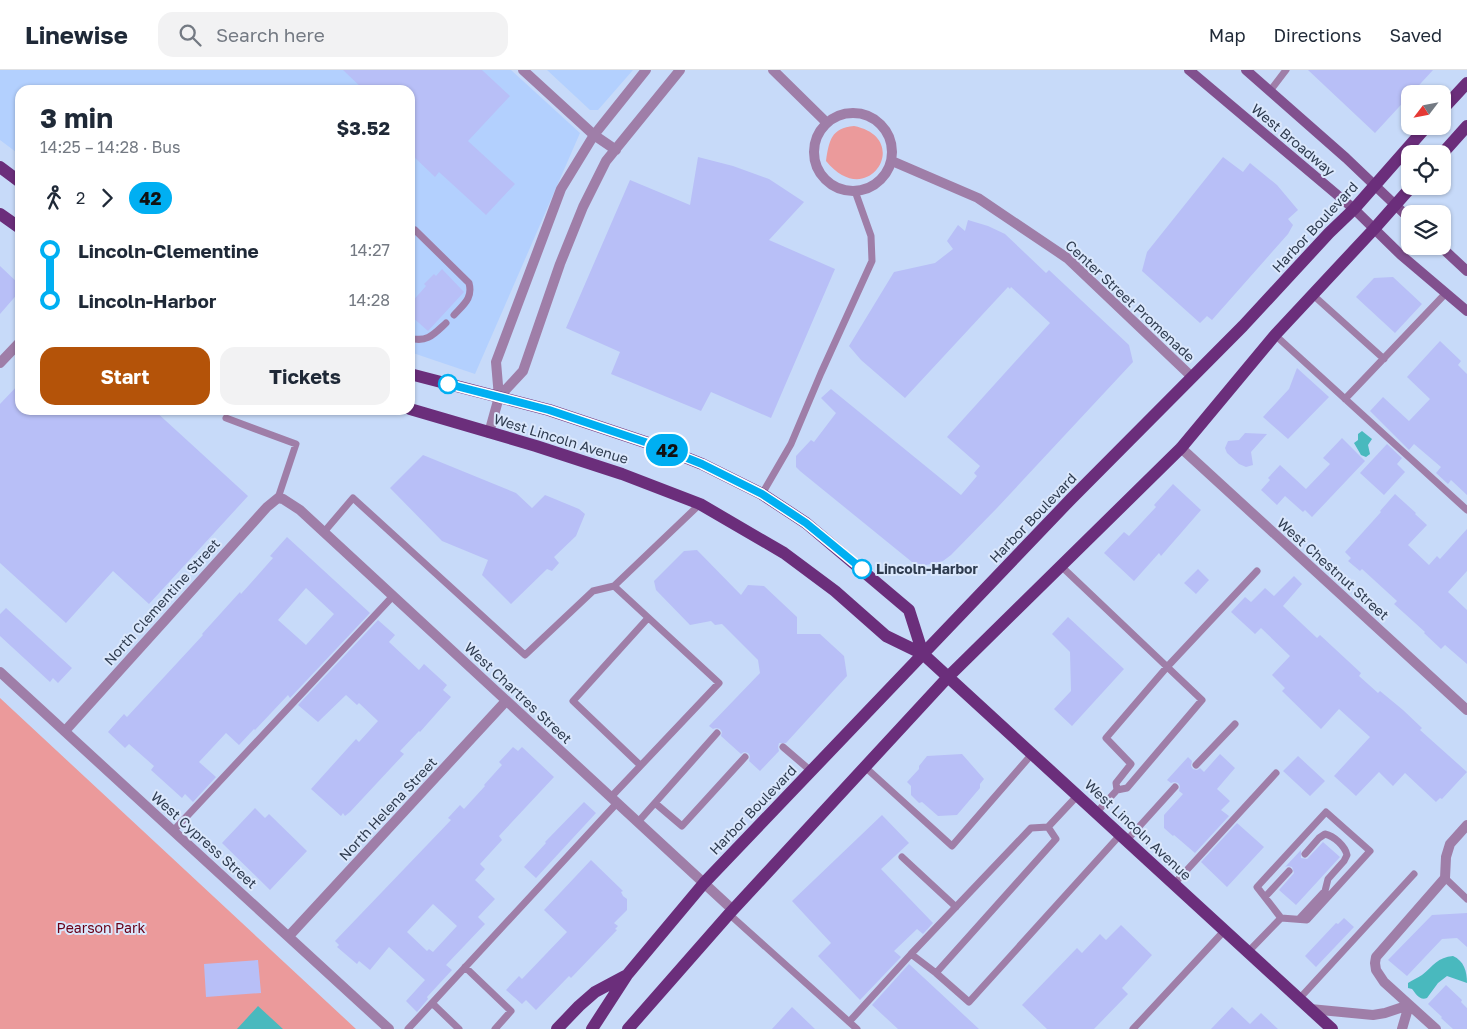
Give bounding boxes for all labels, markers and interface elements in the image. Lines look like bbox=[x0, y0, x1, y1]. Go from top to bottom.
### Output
search box bbox=[158, 12, 508, 57]
text: Linewise bbox=[25, 20, 128, 49]
icon: search bbox=[176, 21, 204, 49]
text: Search here bbox=[216, 23, 325, 46]
text: Map bbox=[1209, 24, 1245, 46]
text: Directions bbox=[1273, 24, 1361, 46]
text: Saved bbox=[1389, 24, 1442, 46]
north arrow bbox=[1401, 85, 1451, 135]
map controls bbox=[1401, 85, 1451, 255]
street label: West Broadway bbox=[1248, 100, 1339, 180]
text: 3 min bbox=[40, 101, 113, 134]
text: $3.52 bbox=[336, 116, 390, 139]
text: 14:25 – 14:28 · Bus bbox=[40, 137, 180, 157]
button: locate bbox=[1401, 145, 1451, 195]
street label: Harbor Boulevard bbox=[1268, 178, 1361, 275]
icon: walk bbox=[40, 184, 68, 212]
icon: forward bbox=[93, 184, 121, 212]
text: 42 bbox=[139, 187, 162, 209]
text: 2 bbox=[76, 188, 85, 208]
button: layers bbox=[1401, 205, 1451, 255]
street label: Center Street Promenade bbox=[1062, 236, 1198, 365]
text: Lincoln-Clementine bbox=[78, 239, 259, 262]
text: 14:27 bbox=[350, 240, 390, 260]
text: Lincoln-Harbor bbox=[78, 289, 216, 312]
text: 14:28 bbox=[349, 290, 390, 310]
button: Start bbox=[40, 347, 210, 405]
button: Tickets bbox=[220, 347, 390, 405]
unlabelled marker bbox=[438, 374, 458, 394]
street label: West Lincoln Avenue bbox=[492, 410, 631, 467]
line badge: 42 bbox=[644, 434, 690, 466]
text: 42 bbox=[656, 439, 678, 461]
street label: Harbor Boulevard bbox=[986, 469, 1080, 566]
street label: West Chestnut Street bbox=[1274, 514, 1393, 623]
street label: North Clementine Street bbox=[100, 535, 223, 668]
marker: Lincoln-Harbor bbox=[852, 559, 872, 579]
place label: Lincoln-Harbor bbox=[876, 560, 978, 577]
street label: West Chartres Street bbox=[461, 638, 576, 747]
street label: North Helena Street bbox=[335, 753, 440, 864]
street label: Harbor Boulevard bbox=[706, 761, 800, 858]
street label: West Lincoln Avenue bbox=[1081, 776, 1195, 884]
street label: West Cypress Street bbox=[148, 788, 261, 892]
park label: Pearson Park bbox=[57, 919, 145, 936]

